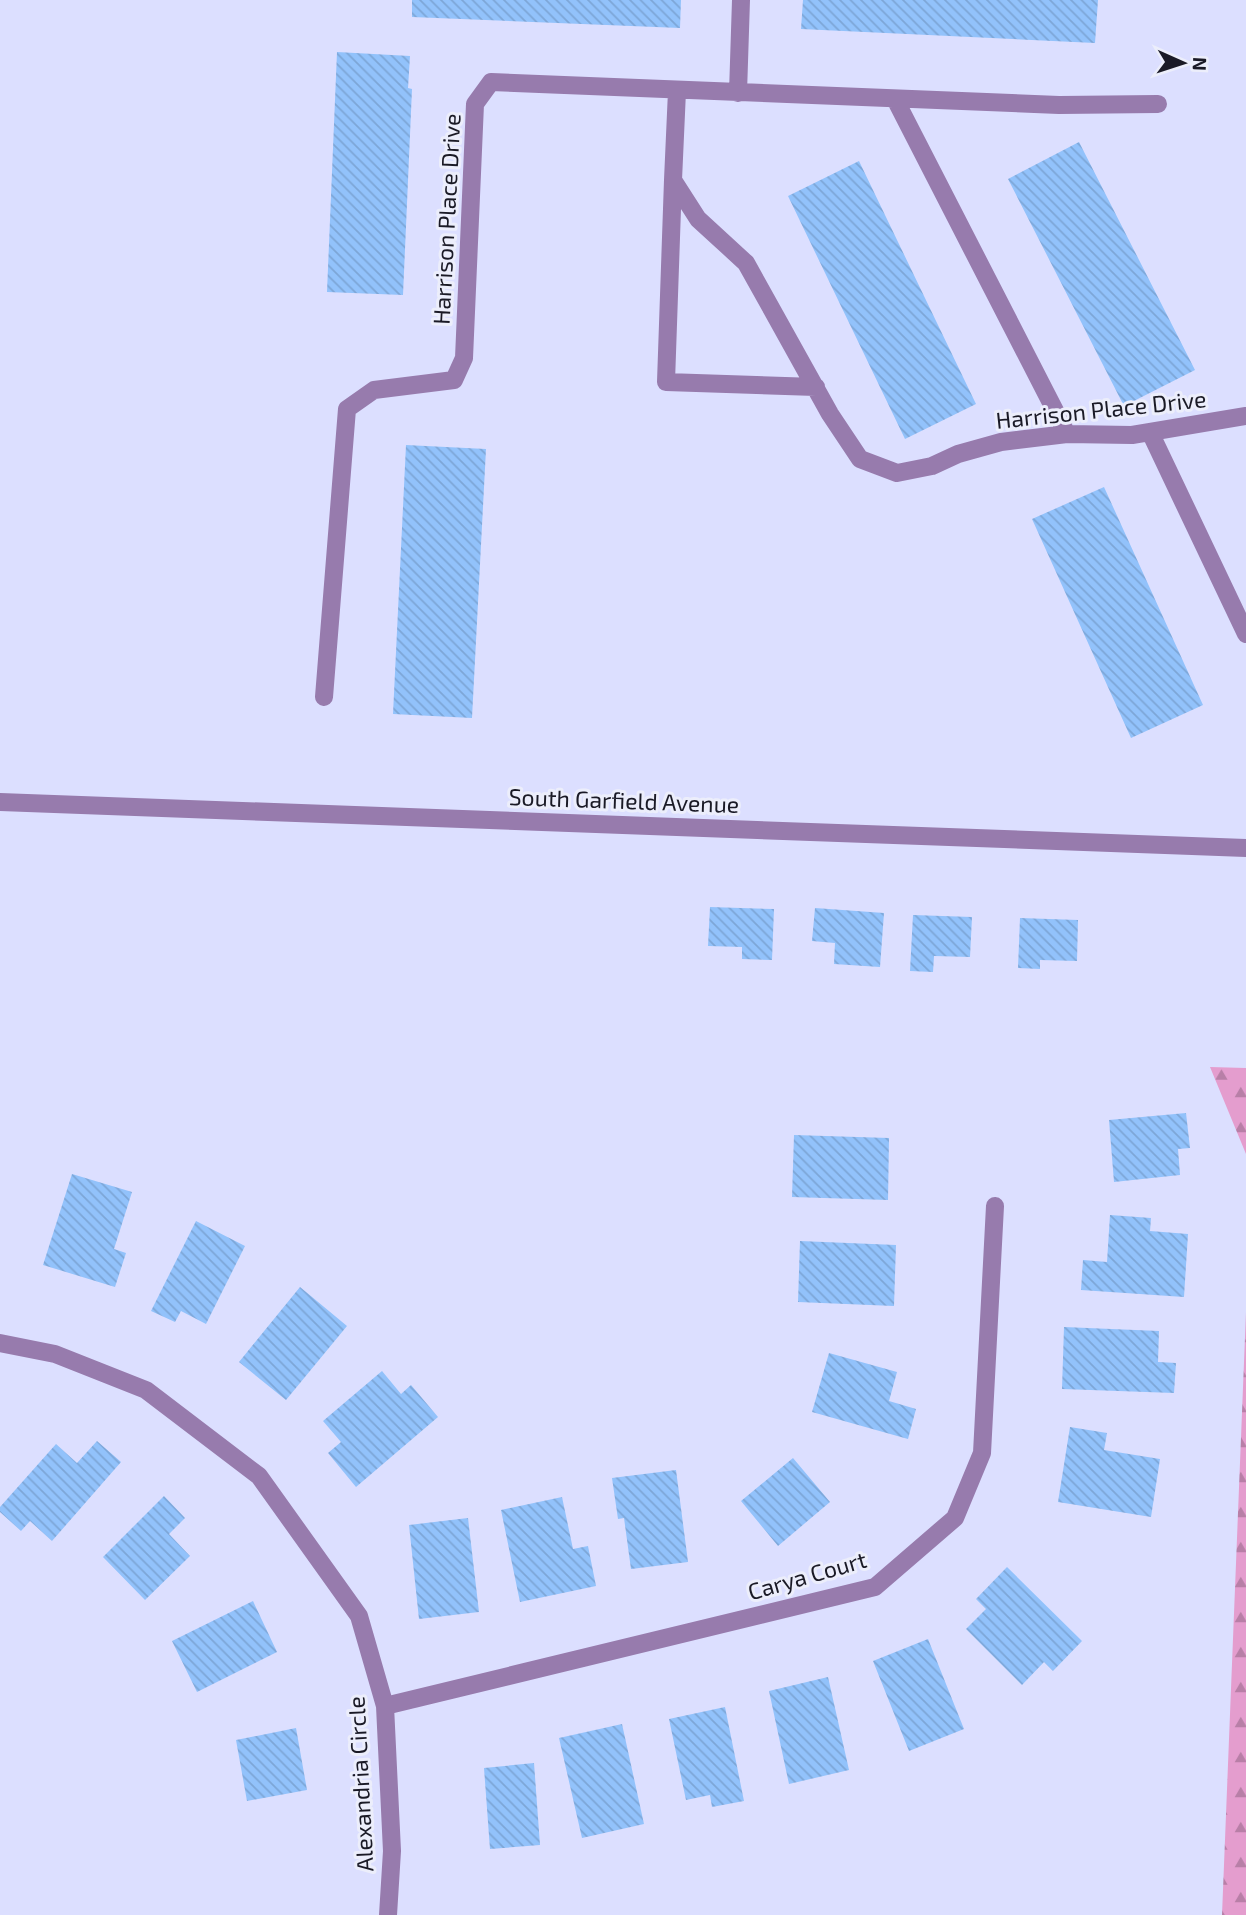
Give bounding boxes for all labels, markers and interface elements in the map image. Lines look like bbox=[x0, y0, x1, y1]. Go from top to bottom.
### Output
north arrow bbox=[1148, 28, 1218, 98]
text: N bbox=[1189, 56, 1212, 71]
street label: Harrison Place Drive bbox=[426, 113, 466, 325]
street label: Harrison Place Drive bbox=[994, 384, 1208, 434]
street label: South Garfield Avenue bbox=[508, 782, 740, 818]
street label: Carya Court bbox=[744, 1545, 870, 1605]
street label: Alexandria Circle bbox=[341, 1696, 379, 1872]

